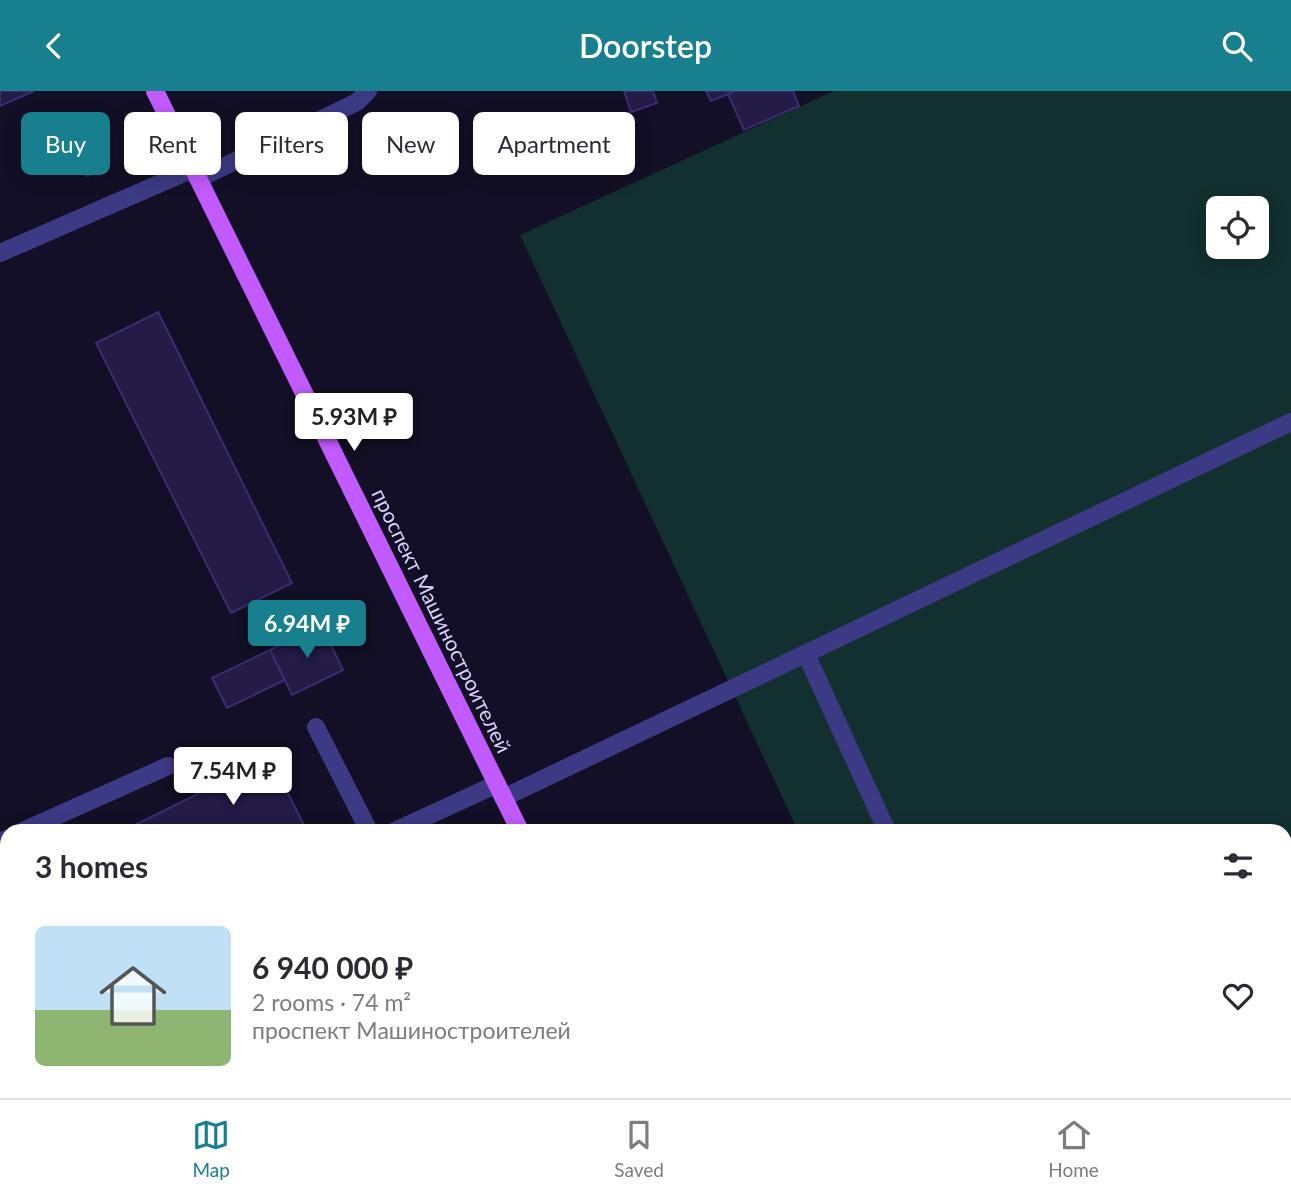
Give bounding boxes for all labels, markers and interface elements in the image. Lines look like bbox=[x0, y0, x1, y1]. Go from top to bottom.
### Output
text: Doorstep bbox=[579, 26, 712, 65]
icon: back bbox=[35, 27, 73, 65]
icon: search bbox=[1218, 27, 1256, 65]
chip: Buy bbox=[21, 112, 110, 175]
chip: Rent bbox=[124, 112, 221, 175]
chip: Filters bbox=[235, 112, 348, 175]
chip: New bbox=[362, 112, 459, 175]
chip: Apartment bbox=[473, 112, 635, 175]
map controls bbox=[1206, 196, 1269, 259]
button: locate bbox=[1206, 196, 1269, 259]
pin: 5.93M ₽ bbox=[289, 393, 419, 453]
text: 5.93M ₽ bbox=[311, 402, 397, 430]
street label: проспект Машиностроителей bbox=[367, 484, 517, 757]
pin: 6.94M ₽ bbox=[242, 601, 372, 660]
text: 6.94M ₽ bbox=[264, 609, 350, 637]
pin: 7.54M ₽ bbox=[168, 747, 298, 807]
text: 7.54M ₽ bbox=[190, 756, 276, 784]
icon: filters bbox=[1219, 847, 1257, 885]
text: 3 homes bbox=[35, 848, 148, 884]
text: 6 940 000 ₽ bbox=[252, 949, 413, 985]
icon: home bbox=[91, 954, 175, 1038]
icon: heart bbox=[1219, 977, 1257, 1015]
text: 2 rooms · 74 m² bbox=[252, 988, 411, 1016]
text: проспект Машиностроителей bbox=[252, 1016, 571, 1044]
tab: Map bbox=[192, 1116, 230, 1181]
tab: Saved bbox=[614, 1116, 664, 1181]
tab: Home bbox=[1048, 1116, 1099, 1181]

